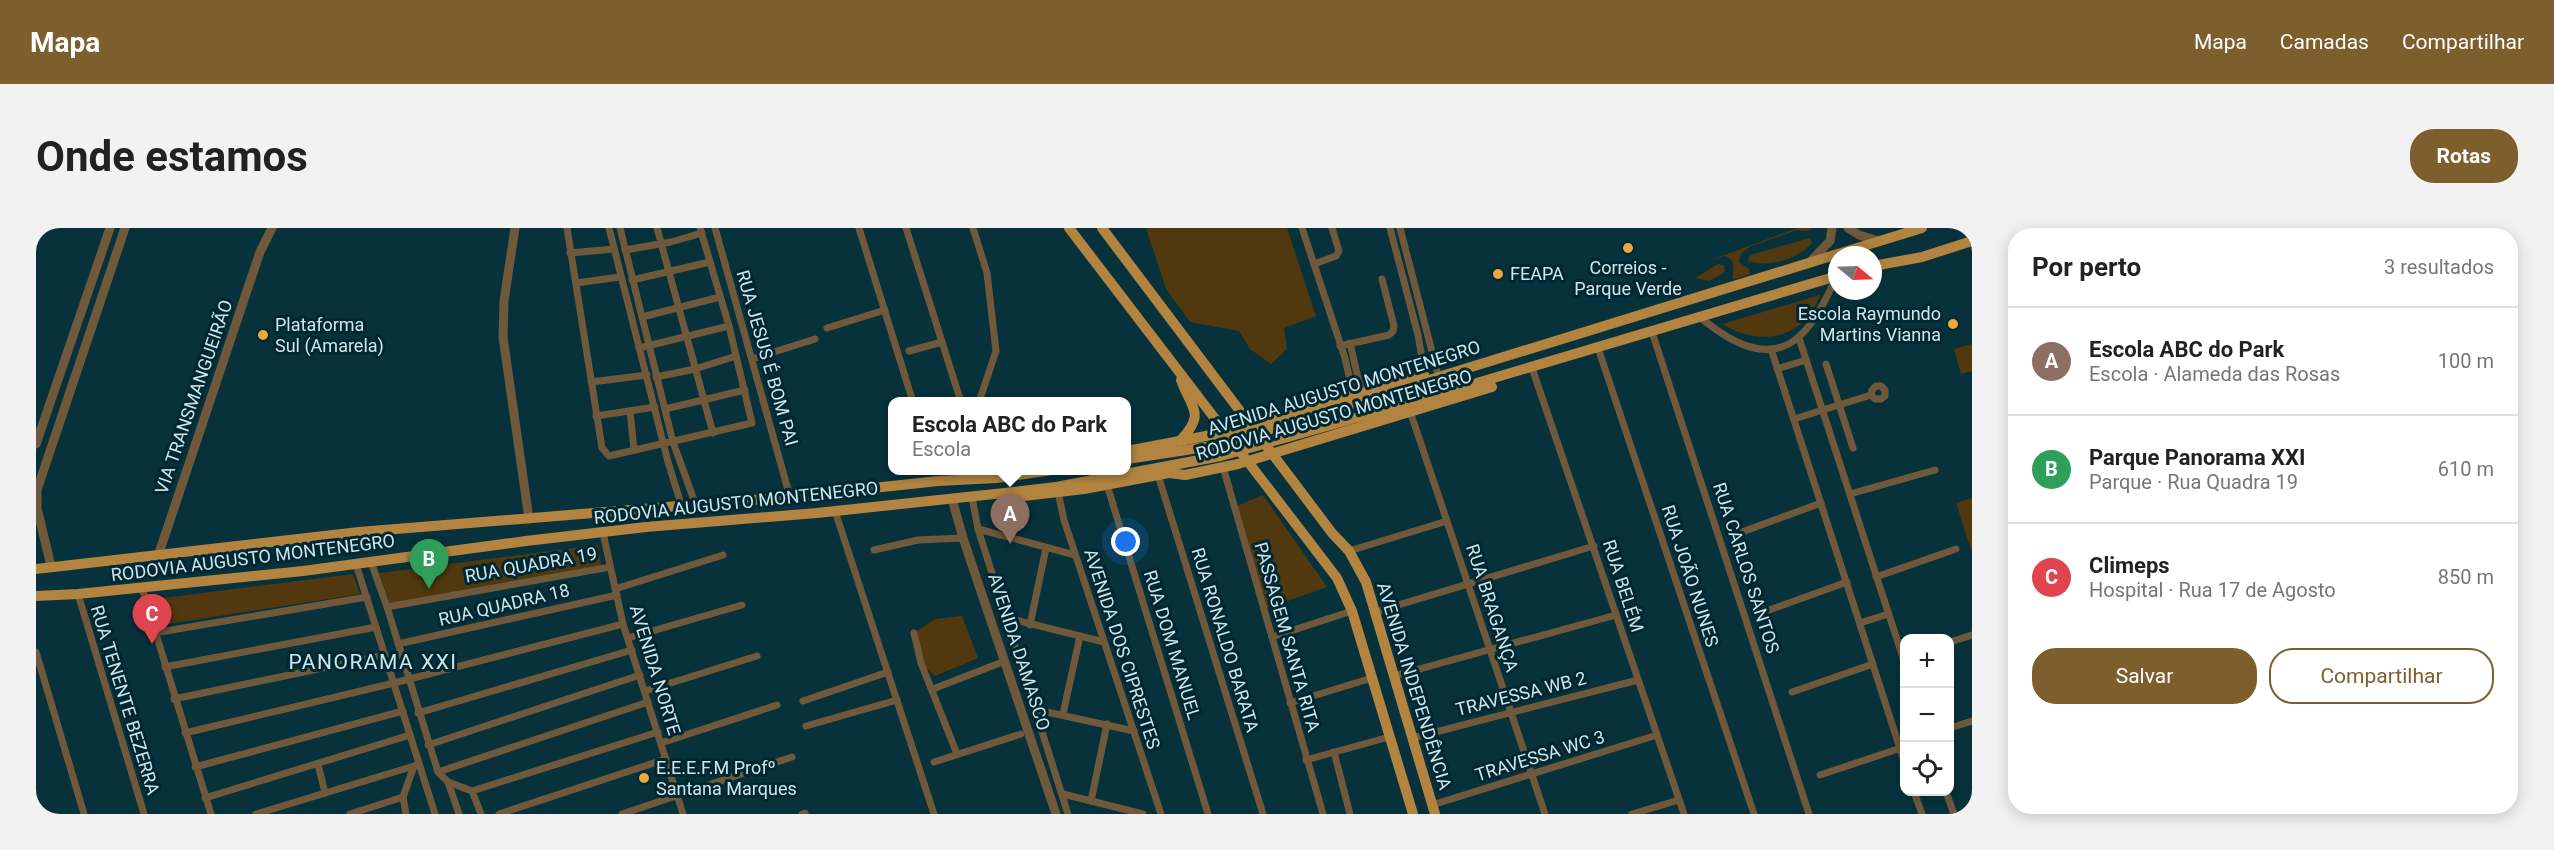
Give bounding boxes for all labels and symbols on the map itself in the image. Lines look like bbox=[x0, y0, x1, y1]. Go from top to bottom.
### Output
marker: Correios - Parque Verde bbox=[1621, 241, 1635, 255]
north arrow bbox=[1828, 246, 1882, 300]
place label: Correios - Parque Verde bbox=[1574, 257, 1682, 299]
place label: FEAPA bbox=[1510, 263, 1564, 284]
marker: FEAPA bbox=[1491, 267, 1505, 281]
street label: RUA JESUS É BOM PAI bbox=[732, 268, 803, 448]
street label: VIA TRANSMANGUEIRÃO bbox=[150, 297, 237, 497]
place label: Escola Raymundo Martins Vianna bbox=[1798, 303, 1941, 345]
place label: Plataforma Sul (Amarela) bbox=[275, 314, 384, 357]
marker: Escola Raymundo Martins Vianna bbox=[1946, 317, 1960, 331]
marker: Plataforma Sul (Amarela) bbox=[256, 328, 270, 342]
street label: AVENIDA AUGUSTO MONTENEGRO bbox=[1205, 336, 1483, 439]
street label: RODOVIA AUGUSTO MONTENEGRO bbox=[1194, 365, 1474, 464]
street label: RODOVIA AUGUSTO MONTENEGRO bbox=[593, 477, 879, 528]
street label: RUA CARLOS SANTOS bbox=[1709, 480, 1784, 656]
pin: A bbox=[990, 494, 1030, 544]
street label: RUA JOÃO NUNES bbox=[1658, 502, 1723, 650]
your location bbox=[1111, 527, 1140, 556]
street label: RODOVIA AUGUSTO MONTENEGRO bbox=[110, 530, 396, 585]
street label: RUA BELÉM bbox=[1599, 537, 1648, 635]
pin: B bbox=[410, 540, 448, 589]
street label: PASSAGEM SANTA RITA bbox=[1250, 540, 1325, 734]
street label: RUA BRAGANÇA bbox=[1462, 541, 1523, 675]
street label: RUA QUADRA 19 bbox=[463, 543, 599, 586]
street label: RUA RONALDO BARATA bbox=[1187, 545, 1264, 735]
street label: AVENIDA DOS CIPRESTES bbox=[1080, 546, 1165, 752]
street label: RUA DOM MANUEL bbox=[1140, 568, 1205, 722]
street label: AVENIDA DAMASCO bbox=[984, 571, 1055, 733]
street label: RUA QUADRA 18 bbox=[436, 579, 571, 630]
street label: AVENIDA INDEPENDÊNCIA bbox=[1373, 580, 1456, 792]
pin: C bbox=[132, 594, 172, 644]
street label: AVENIDA NORTE bbox=[626, 602, 685, 737]
street label: RUA TENENTE BEZERRA bbox=[87, 603, 164, 797]
district label: PANORAMA XXI bbox=[288, 650, 458, 674]
street label: TRAVESSA WB 2 bbox=[1453, 667, 1588, 720]
street label: TRAVESSA WC 3 bbox=[1473, 726, 1607, 785]
place label: E.E.E.F.M Profº Santana Marques bbox=[656, 757, 797, 799]
marker: E.E.E.F.M Profº Santana Marques bbox=[637, 771, 651, 785]

